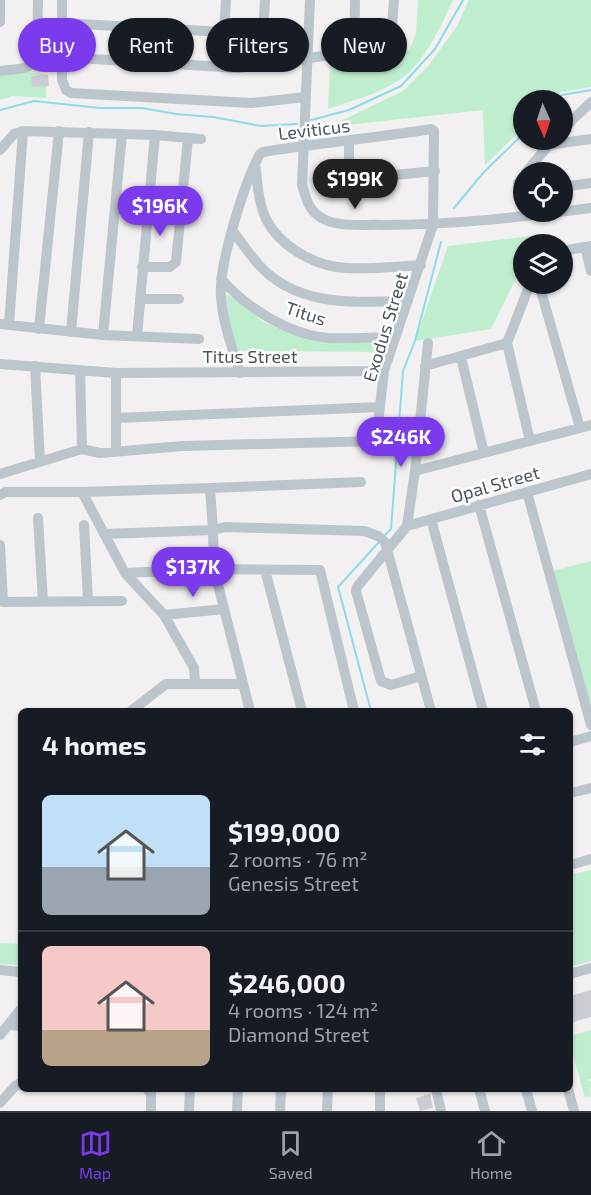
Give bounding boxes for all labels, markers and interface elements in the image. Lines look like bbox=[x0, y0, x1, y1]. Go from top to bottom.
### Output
chip: Buy bbox=[18, 18, 96, 72]
chip: Rent bbox=[108, 18, 194, 72]
chip: Filters bbox=[206, 18, 309, 72]
chip: New bbox=[321, 18, 407, 72]
north arrow bbox=[513, 90, 573, 150]
map controls bbox=[513, 90, 573, 294]
street label: Leviticus bbox=[277, 114, 351, 144]
pin: $199K bbox=[313, 159, 397, 210]
button: locate bbox=[513, 162, 573, 222]
text: $199K bbox=[327, 166, 383, 190]
pin: $196K bbox=[118, 186, 202, 237]
text: $196K bbox=[132, 193, 188, 217]
button: layers bbox=[513, 234, 573, 294]
street label: Exodus Street bbox=[358, 269, 412, 384]
street label: Titus bbox=[283, 296, 329, 330]
street label: Titus Street bbox=[202, 345, 298, 367]
pin: $246K bbox=[359, 417, 443, 468]
text: $246K bbox=[371, 424, 431, 448]
street label: Opal Street bbox=[448, 461, 542, 507]
pin: $137K bbox=[151, 547, 235, 598]
text: $137K bbox=[166, 554, 220, 578]
icon: filters bbox=[516, 728, 549, 761]
text: 4 homes bbox=[42, 729, 147, 760]
text: $199,000 bbox=[228, 816, 341, 847]
icon: home bbox=[90, 819, 162, 891]
text: 2 rooms · 76 m² bbox=[228, 847, 367, 871]
text: Genesis Street bbox=[228, 871, 359, 895]
text: $246,000 bbox=[228, 967, 346, 998]
icon: home bbox=[90, 970, 162, 1042]
text: 4 rooms · 124 m² bbox=[228, 998, 378, 1022]
text: Diamond Street bbox=[228, 1022, 369, 1046]
tab: Map bbox=[79, 1127, 112, 1182]
tab: Saved bbox=[269, 1127, 313, 1182]
tab: Home bbox=[470, 1127, 512, 1182]

